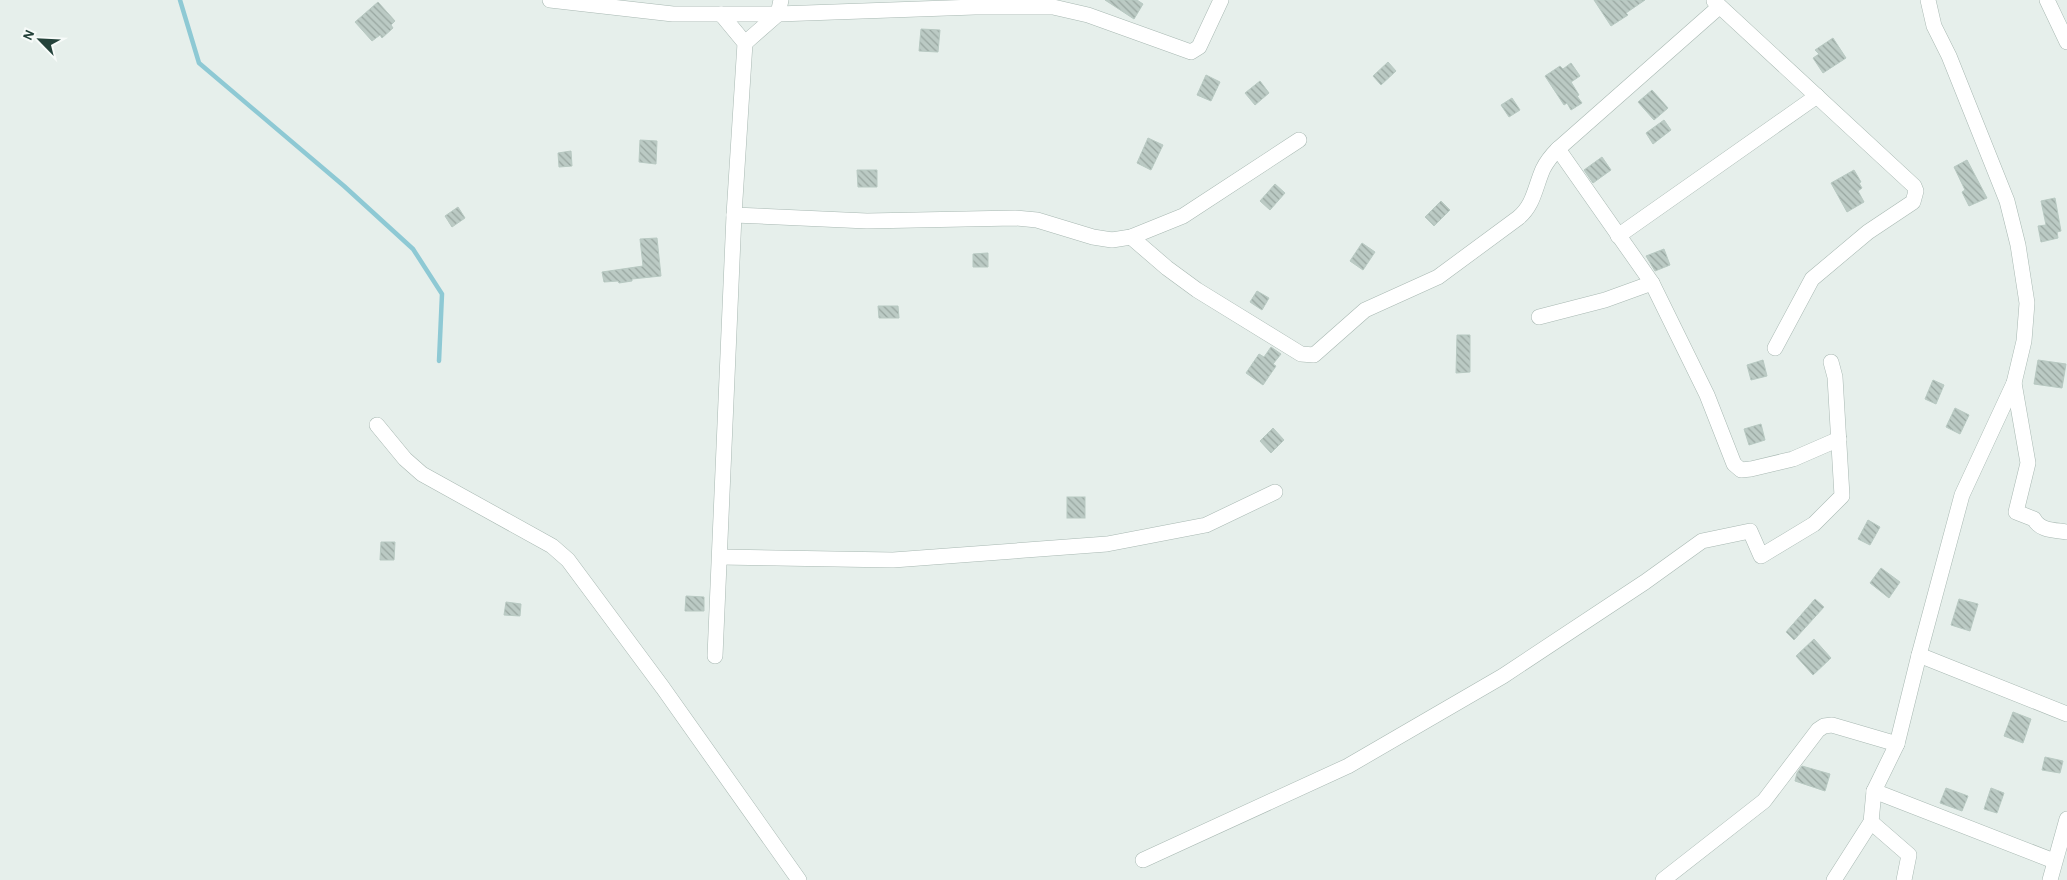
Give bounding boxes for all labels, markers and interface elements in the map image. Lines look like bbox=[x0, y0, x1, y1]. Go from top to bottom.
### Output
north arrow bbox=[15, 15, 65, 65]
text: N bbox=[21, 28, 37, 42]

